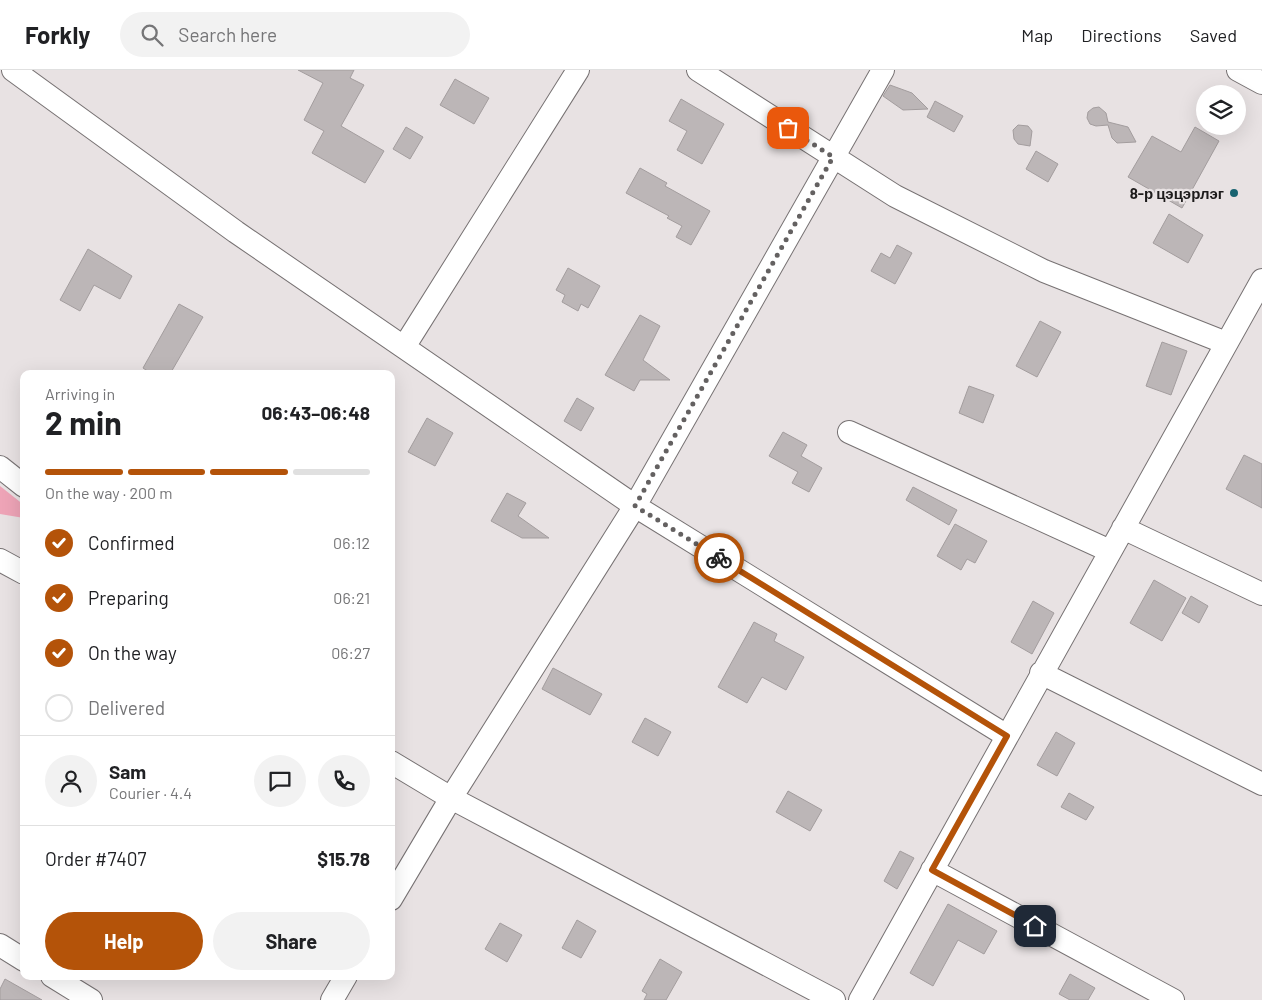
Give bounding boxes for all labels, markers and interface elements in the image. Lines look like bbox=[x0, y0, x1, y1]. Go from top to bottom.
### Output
search box bbox=[120, 12, 470, 57]
text: Forkly bbox=[25, 20, 90, 49]
icon: search bbox=[138, 21, 166, 49]
text: Search here bbox=[178, 23, 277, 46]
text: Map bbox=[1021, 24, 1053, 46]
text: Directions bbox=[1081, 24, 1162, 46]
text: Saved bbox=[1190, 24, 1237, 46]
map controls bbox=[1196, 85, 1246, 135]
button: layers bbox=[1196, 85, 1246, 135]
pin bbox=[767, 107, 809, 149]
icon: bag bbox=[774, 114, 802, 142]
place label: 8-р цэцэрлэг bbox=[1130, 184, 1224, 202]
marker: 8-р цэцэрлэг bbox=[1228, 187, 1240, 199]
text: Arriving in bbox=[45, 384, 115, 403]
text: 06:43–06:48 bbox=[262, 401, 370, 424]
text: 2 min bbox=[45, 403, 122, 441]
text: On the way · 200 m bbox=[45, 483, 173, 502]
icon: check bbox=[45, 529, 73, 557]
text: Confirmed bbox=[88, 531, 175, 554]
text: 06:12 bbox=[333, 533, 370, 552]
courier bbox=[694, 533, 744, 583]
icon: bike bbox=[705, 544, 733, 572]
icon: check bbox=[45, 584, 73, 612]
text: Preparing bbox=[88, 586, 169, 609]
text: 06:21 bbox=[333, 588, 370, 607]
icon: check bbox=[45, 639, 73, 667]
text: On the way bbox=[88, 641, 177, 664]
text: 06:27 bbox=[331, 643, 370, 662]
text: Delivered bbox=[88, 696, 165, 719]
button: person bbox=[45, 755, 97, 807]
button: chat bbox=[254, 755, 306, 807]
button: phone bbox=[318, 755, 370, 807]
text: Sam bbox=[109, 760, 146, 783]
text: Courier · 4.4 bbox=[109, 783, 192, 802]
text: Order #7407 bbox=[45, 847, 147, 870]
text: $15.78 bbox=[317, 847, 370, 870]
pin bbox=[1014, 905, 1056, 947]
button: Help bbox=[45, 912, 203, 970]
button: Share bbox=[213, 912, 370, 970]
icon: home bbox=[1021, 912, 1049, 940]

